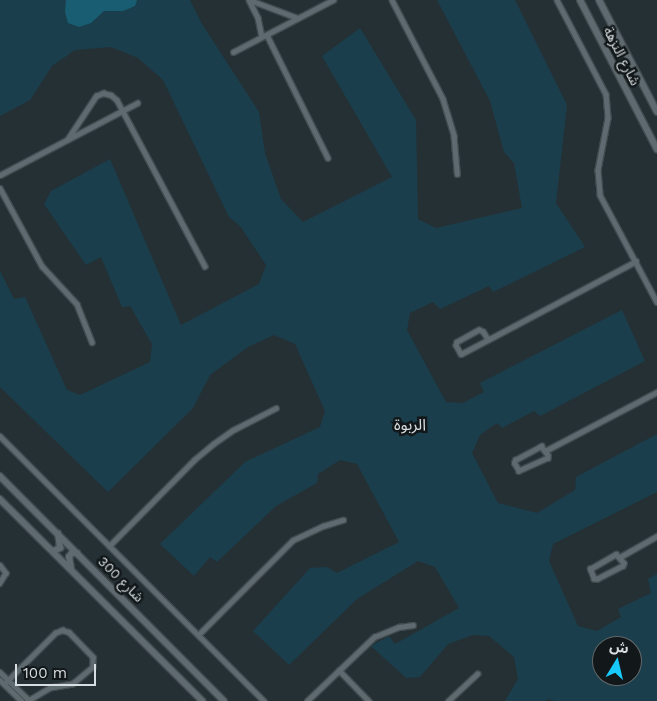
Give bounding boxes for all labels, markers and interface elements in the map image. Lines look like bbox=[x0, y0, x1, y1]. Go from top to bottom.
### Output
street label: شارع النزهة bbox=[600, 24, 644, 88]
district label: الربوة bbox=[394, 415, 426, 435]
street label: شارع 300 bbox=[95, 553, 147, 605]
north arrow bbox=[592, 636, 642, 686]
text: ش bbox=[608, 638, 630, 657]
scale bar bbox=[18, 654, 99, 686]
text: 100 m bbox=[23, 664, 67, 682]

